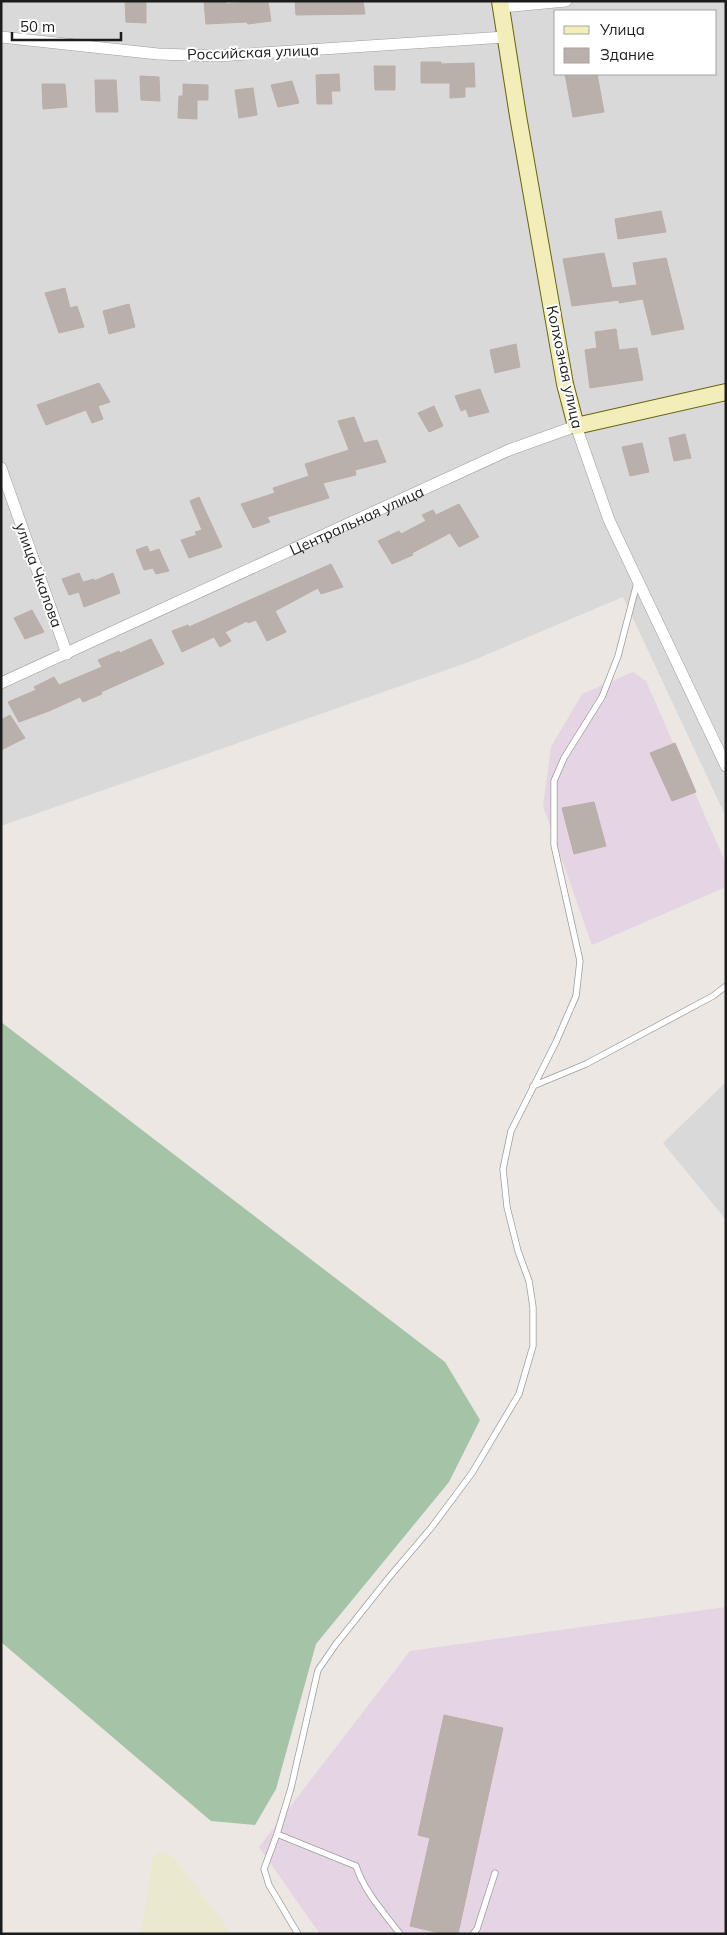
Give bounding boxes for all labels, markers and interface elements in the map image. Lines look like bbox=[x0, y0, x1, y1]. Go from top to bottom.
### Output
scale bar bbox=[12, 10, 121, 42]
legend bbox=[554, 10, 717, 75]
text: 50 m bbox=[20, 17, 55, 36]
text: Улица bbox=[599, 20, 645, 39]
street label: Российская улица bbox=[187, 40, 319, 64]
text: Здание bbox=[600, 45, 654, 64]
street label: Колхозная улица bbox=[543, 304, 587, 430]
street label: Центральная улица bbox=[286, 481, 427, 559]
street label: улица Чкалова bbox=[11, 520, 67, 630]

